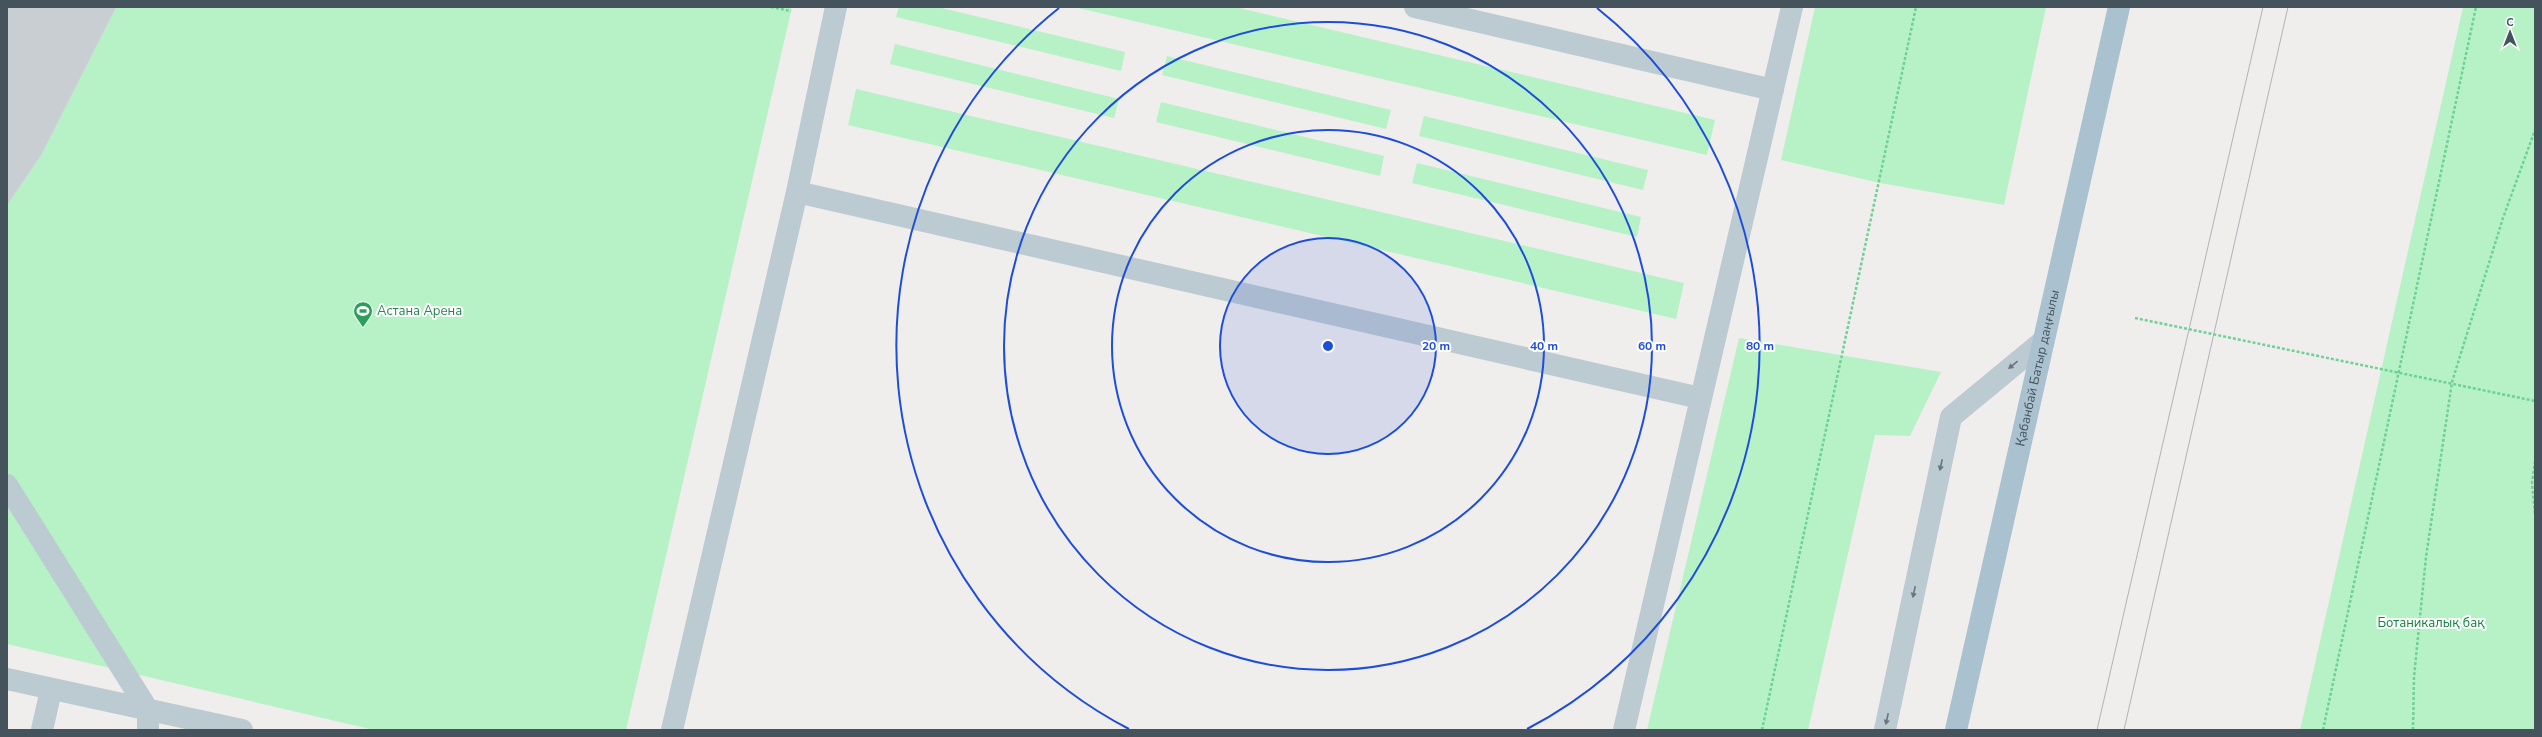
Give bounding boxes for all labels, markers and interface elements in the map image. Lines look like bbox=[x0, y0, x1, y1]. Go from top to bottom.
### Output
north arrow bbox=[2490, 12, 2530, 52]
text: С bbox=[2506, 15, 2514, 30]
street label: Қабанбай Батыр даңғылы bbox=[2011, 288, 2064, 448]
sports icon: Астана Арена bbox=[352, 300, 374, 328]
place label: Астана Арена bbox=[377, 302, 462, 320]
text: 20 m bbox=[1422, 338, 1450, 354]
text: 40 m bbox=[1530, 338, 1558, 354]
text: 60 m bbox=[1638, 338, 1666, 354]
text: 80 m bbox=[1746, 338, 1774, 354]
centre of rings bbox=[1321, 339, 1335, 353]
one-way arrow bbox=[2008, 361, 2019, 370]
one-way arrow bbox=[1937, 459, 1943, 471]
one-way arrow bbox=[1911, 586, 1917, 598]
park label: Ботаникалық бақ bbox=[2377, 614, 2485, 632]
one-way arrow bbox=[1884, 713, 1890, 725]

